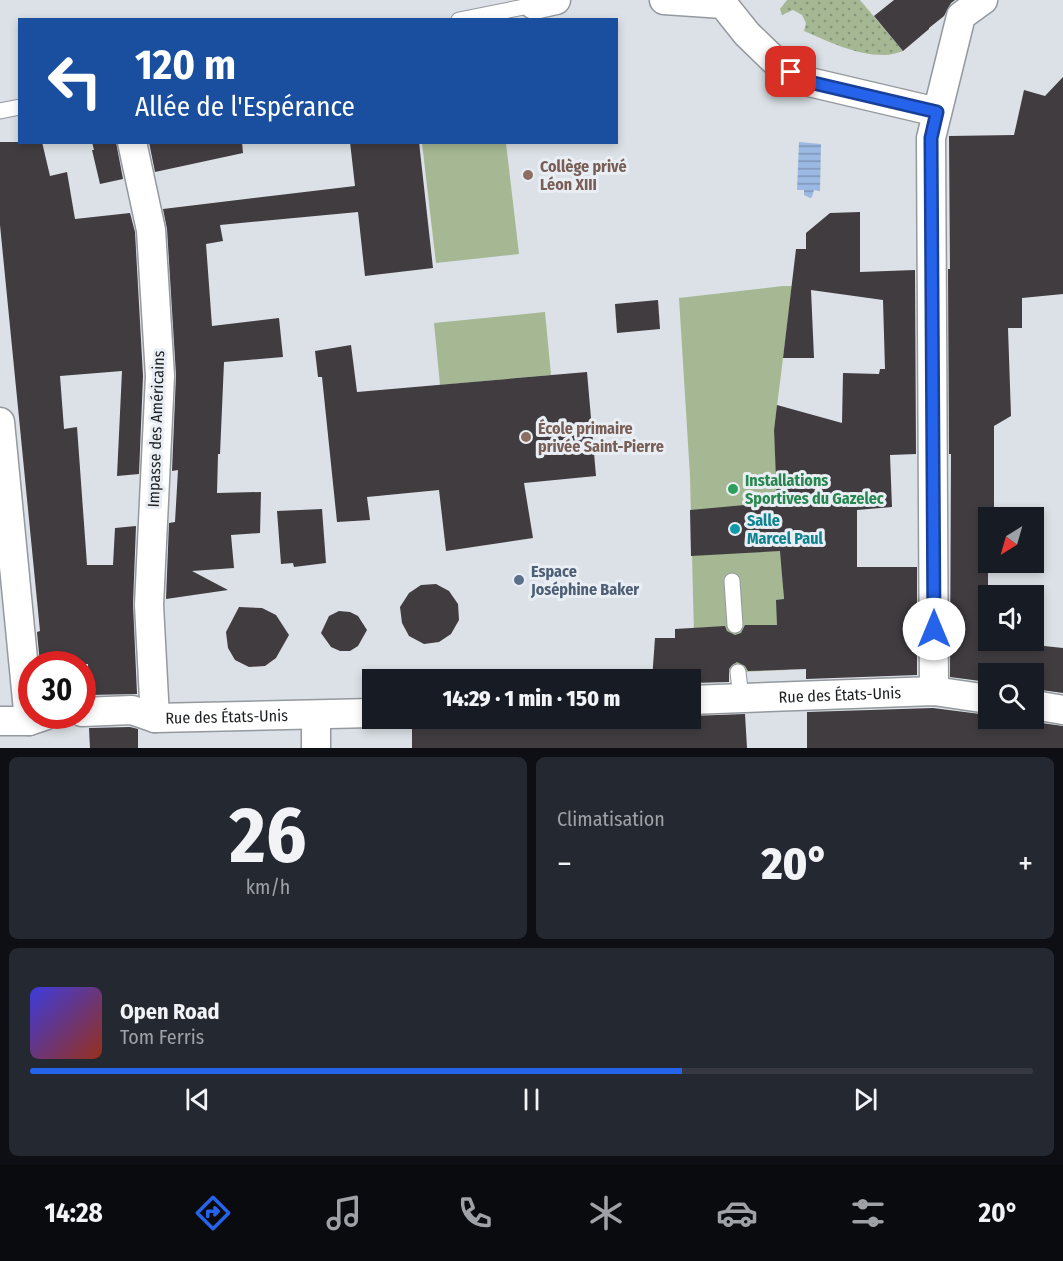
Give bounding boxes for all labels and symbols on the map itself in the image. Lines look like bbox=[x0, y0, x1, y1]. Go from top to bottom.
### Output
pin bbox=[765, 46, 816, 97]
place label: Collège privé Léon XIII bbox=[540, 157, 627, 194]
marker: Collège privé Léon XIII bbox=[521, 168, 535, 182]
street label: Impasse des Américains bbox=[144, 350, 168, 508]
place label: École primaire privée Saint-Pierre bbox=[538, 418, 664, 456]
marker: École primaire privée Saint-Pierre bbox=[519, 430, 533, 444]
place label: Installations Sportives du Gazelec bbox=[745, 471, 884, 508]
marker: Installations Sportives du Gazelec bbox=[726, 482, 740, 496]
north arrow bbox=[978, 507, 1044, 573]
place label: Salle Marcel Paul bbox=[747, 511, 824, 548]
marker: Salle Marcel Paul bbox=[728, 522, 742, 536]
place label: Espace Joséphine Baker bbox=[530, 562, 639, 599]
marker: Espace Joséphine Baker bbox=[512, 573, 526, 587]
position arrow bbox=[902, 597, 966, 661]
speed limit sign: 30 bbox=[18, 651, 96, 729]
street label: Rue des États-Unis bbox=[778, 683, 902, 706]
street label: Rue des États-Unis bbox=[165, 705, 288, 727]

